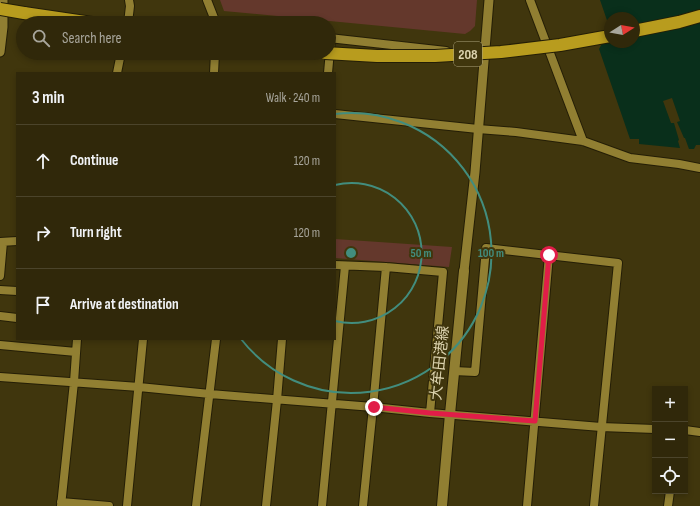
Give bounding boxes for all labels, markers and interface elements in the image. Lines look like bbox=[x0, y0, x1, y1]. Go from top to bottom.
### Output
north arrow bbox=[604, 12, 640, 48]
search box bbox=[16, 16, 336, 60]
icon: search bbox=[30, 27, 52, 49]
text: Search here bbox=[62, 29, 122, 48]
road number: 208 bbox=[454, 42, 482, 66]
text: 3 min bbox=[32, 88, 65, 108]
text: Walk · 240 m bbox=[266, 90, 320, 106]
icon: ahead bbox=[32, 150, 54, 172]
text: Continue bbox=[70, 151, 119, 170]
text: 120 m bbox=[294, 153, 320, 169]
icon: right bbox=[32, 222, 54, 244]
text: Turn right bbox=[70, 223, 122, 242]
text: 120 m bbox=[294, 225, 320, 241]
centre of rings bbox=[344, 246, 358, 260]
text: 50 m bbox=[411, 246, 431, 261]
text: 100 m bbox=[478, 246, 504, 261]
route start bbox=[540, 246, 558, 264]
icon: arrive bbox=[32, 294, 54, 316]
text: Arrive at destination bbox=[70, 295, 179, 314]
street label: 大牟田港線 bbox=[427, 325, 453, 401]
map controls bbox=[652, 386, 688, 494]
button: + bbox=[652, 386, 688, 422]
route end bbox=[365, 398, 383, 416]
button: − bbox=[652, 422, 688, 458]
button: locate bbox=[652, 458, 688, 494]

